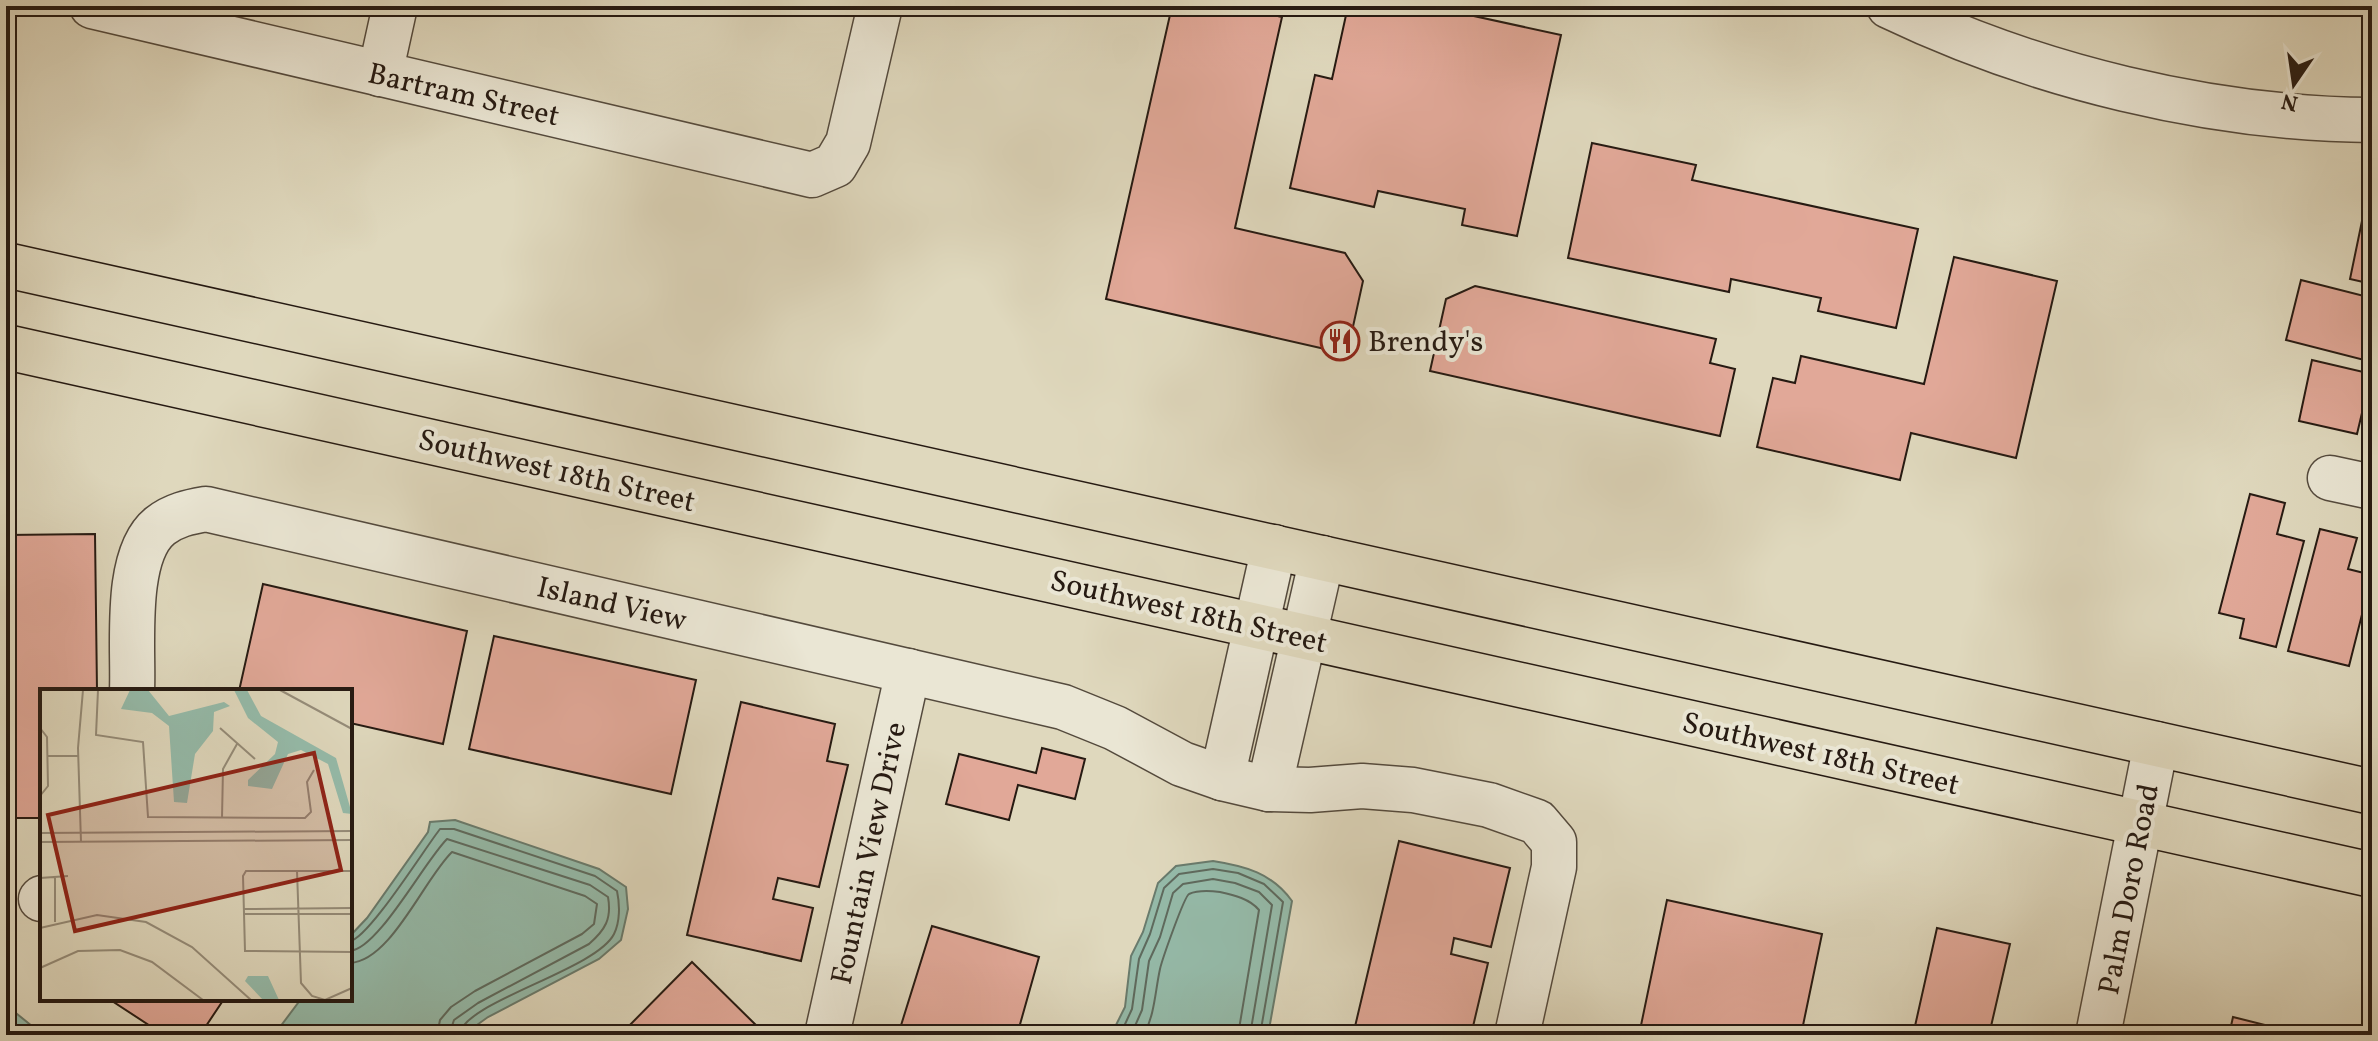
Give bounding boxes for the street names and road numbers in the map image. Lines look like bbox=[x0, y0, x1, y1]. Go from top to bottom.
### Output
street label: Bartram Street bbox=[364, 54, 563, 138]
street label: Southwest 18th Street bbox=[414, 420, 699, 524]
street label: Southwest 18th Street bbox=[1046, 561, 1331, 665]
street label: Island View bbox=[532, 567, 691, 643]
street label: Southwest 18th Street bbox=[1678, 703, 1963, 807]
street label: Fountain View Drive bbox=[822, 718, 918, 988]
street label: Palm Doro Road bbox=[2089, 780, 2171, 998]

